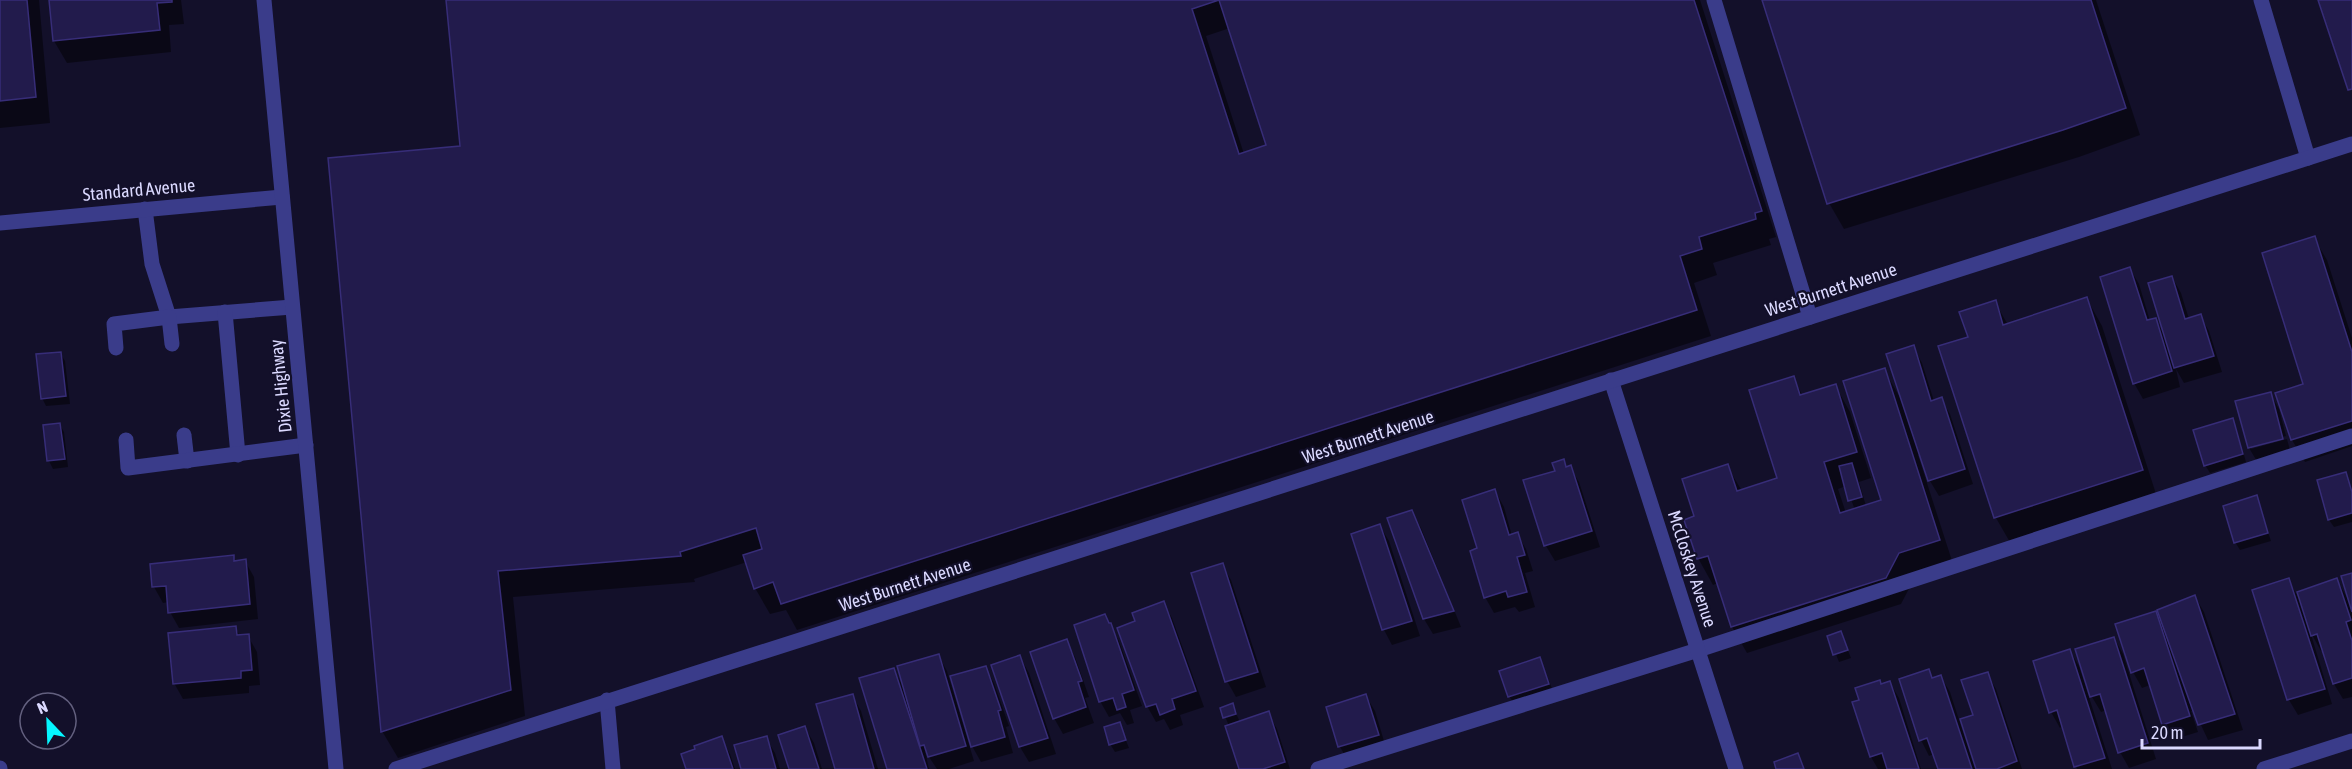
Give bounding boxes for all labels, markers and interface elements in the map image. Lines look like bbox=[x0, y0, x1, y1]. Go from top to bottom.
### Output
street label: Standard Avenue bbox=[82, 174, 196, 205]
street label: West Burnett Avenue bbox=[1763, 258, 1899, 321]
street label: Dixie Highway bbox=[265, 338, 296, 434]
street label: West Burnett Avenue bbox=[1300, 405, 1436, 468]
street label: McCloskey Avenue bbox=[1664, 508, 1721, 630]
street label: West Burnett Avenue bbox=[837, 553, 973, 616]
north arrow bbox=[18, 691, 78, 751]
text: N bbox=[34, 697, 50, 717]
scale bar bbox=[2142, 712, 2260, 750]
text: 20 m bbox=[2151, 722, 2183, 743]

